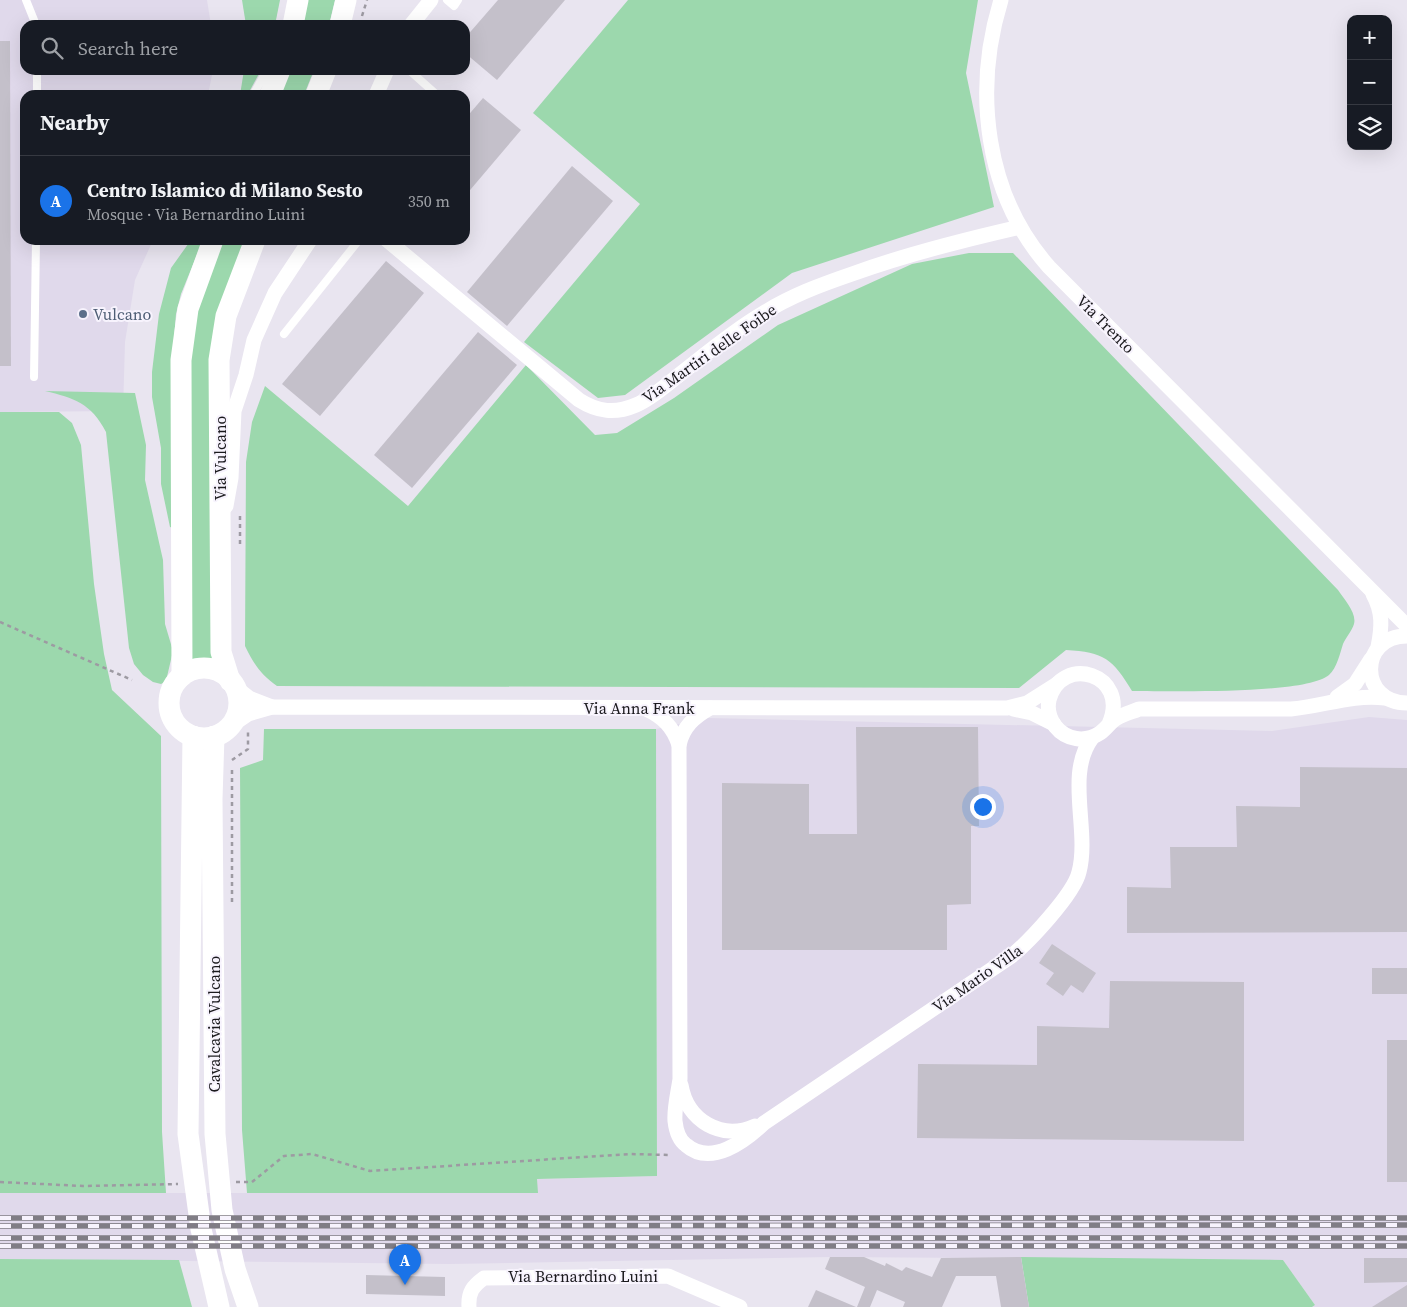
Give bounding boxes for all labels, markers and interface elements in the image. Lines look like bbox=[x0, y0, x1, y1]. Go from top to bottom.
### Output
map controls bbox=[1347, 15, 1392, 150]
button: + bbox=[1347, 15, 1392, 60]
search box bbox=[20, 20, 470, 75]
icon: search bbox=[38, 34, 66, 62]
text: Search here bbox=[78, 35, 178, 61]
button: − bbox=[1347, 60, 1392, 105]
button: layers bbox=[1347, 105, 1392, 150]
text: Nearby bbox=[40, 108, 110, 137]
text: Centro Islamico di Milano Sesto bbox=[87, 177, 363, 203]
text: A bbox=[51, 190, 61, 212]
text: 350 m bbox=[408, 190, 450, 212]
text: Mosque · Via Bernardino Luini bbox=[87, 203, 305, 225]
street label: Via Trento bbox=[1072, 290, 1140, 358]
street label: Via Martiri delle Foibe bbox=[637, 298, 781, 408]
place label: Vulcano bbox=[93, 303, 151, 325]
marker: Vulcano bbox=[77, 308, 89, 320]
street label: Via Vulcano bbox=[209, 415, 231, 500]
street label: Via Anna Frank bbox=[584, 697, 695, 719]
your location bbox=[970, 794, 996, 820]
street label: Via Mario Villa bbox=[928, 938, 1027, 1017]
street label: Cavalcavia Vulcano bbox=[203, 955, 225, 1092]
pin: A bbox=[389, 1244, 421, 1285]
street label: Via Bernardino Luini bbox=[508, 1265, 658, 1287]

